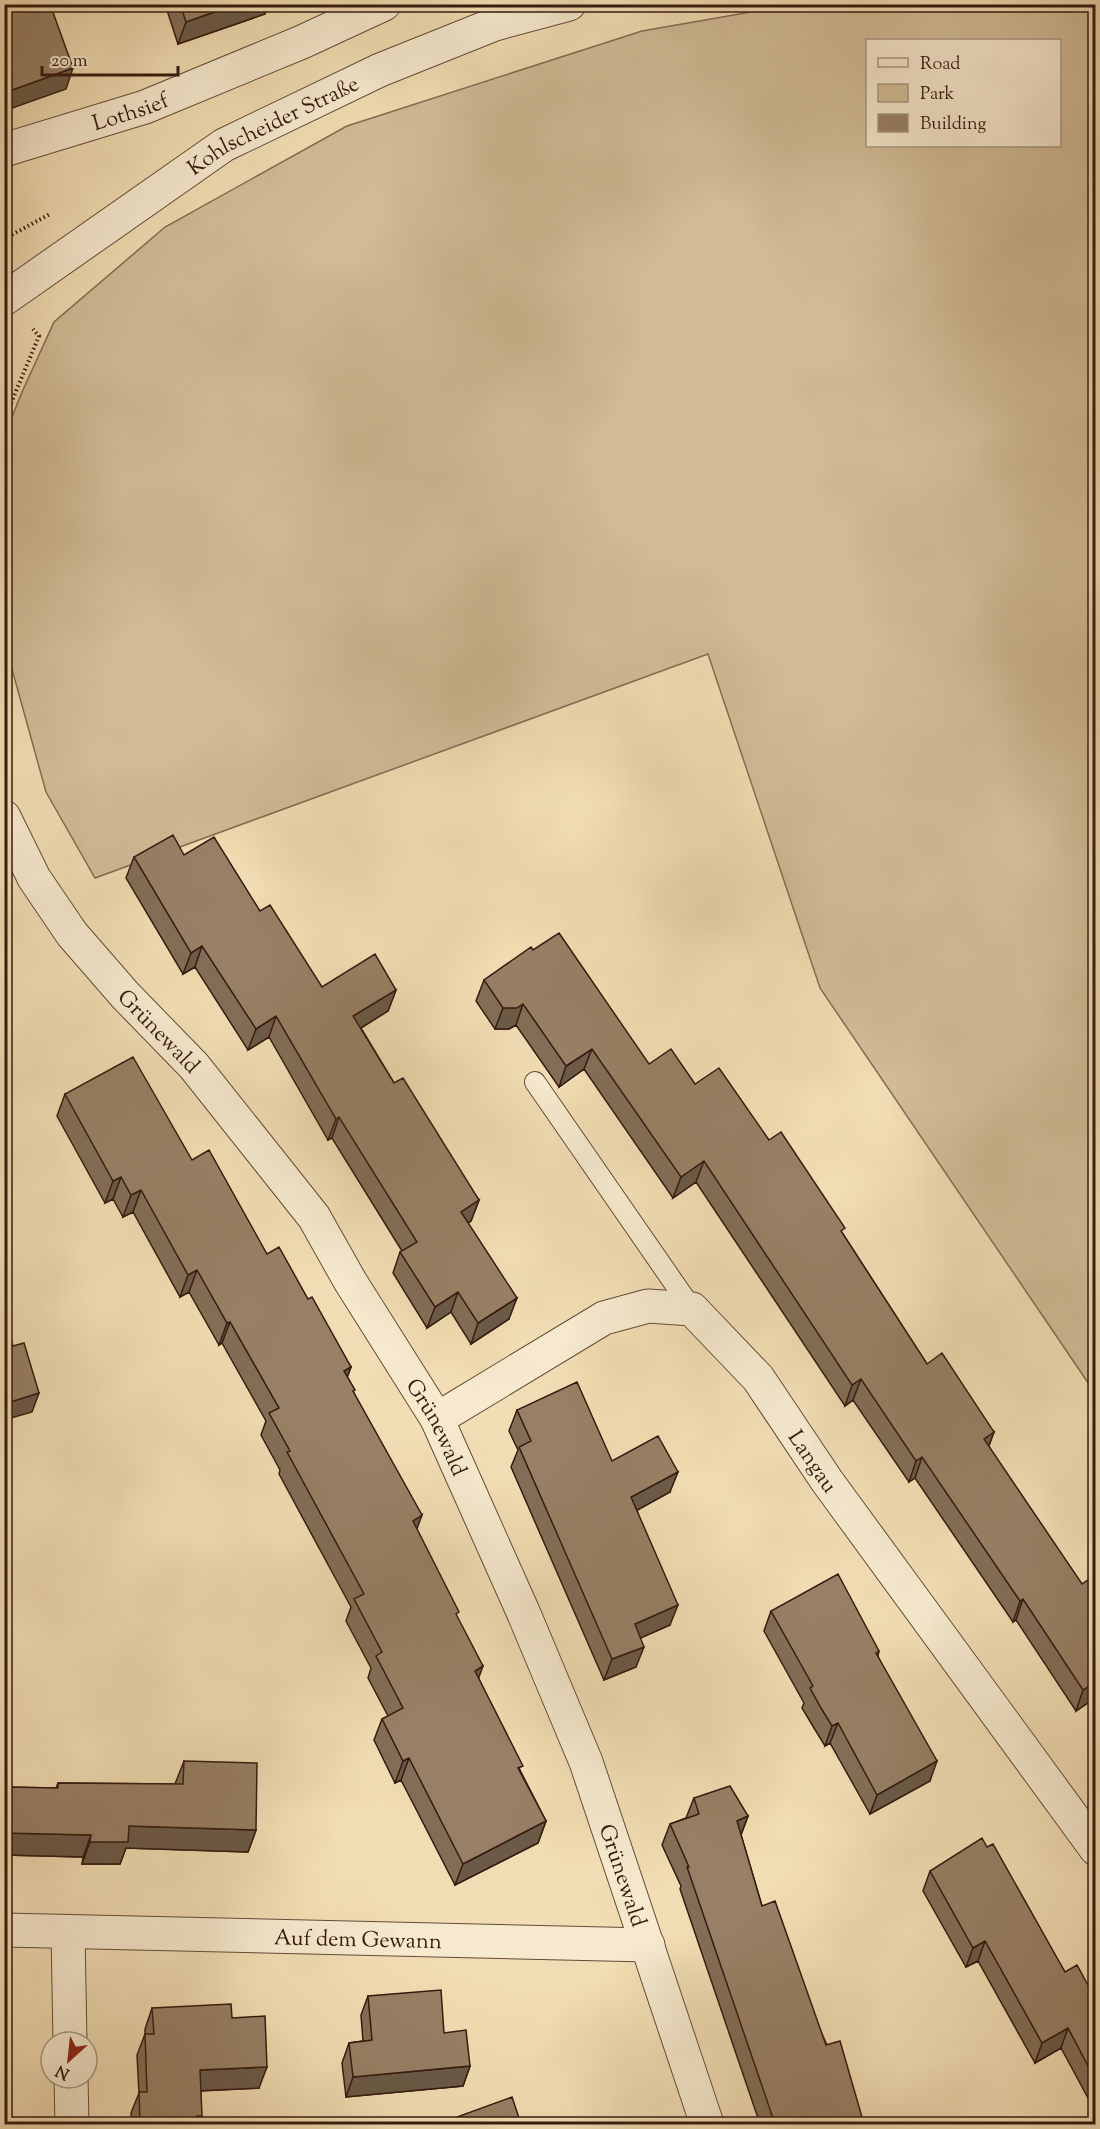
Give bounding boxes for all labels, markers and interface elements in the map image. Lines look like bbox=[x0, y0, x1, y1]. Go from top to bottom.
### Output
scale bar bbox=[42, 39, 178, 77]
legend bbox=[866, 39, 1061, 147]
text: 20 m bbox=[51, 49, 88, 75]
text: Road bbox=[920, 52, 960, 78]
street label: Kohlscheider Straße bbox=[182, 69, 365, 185]
text: Park bbox=[920, 82, 955, 108]
street label: Lothsief bbox=[89, 85, 176, 141]
text: Building bbox=[920, 112, 986, 138]
street label: Grünewald bbox=[109, 983, 206, 1082]
street label: Grünewald bbox=[396, 1373, 473, 1482]
street label: Langau bbox=[778, 1425, 844, 1501]
street label: Grünewald bbox=[589, 1820, 653, 1932]
street label: Auf dem Gewann bbox=[273, 1923, 442, 1959]
north arrow bbox=[39, 2030, 99, 2090]
text: N bbox=[52, 2058, 74, 2084]

